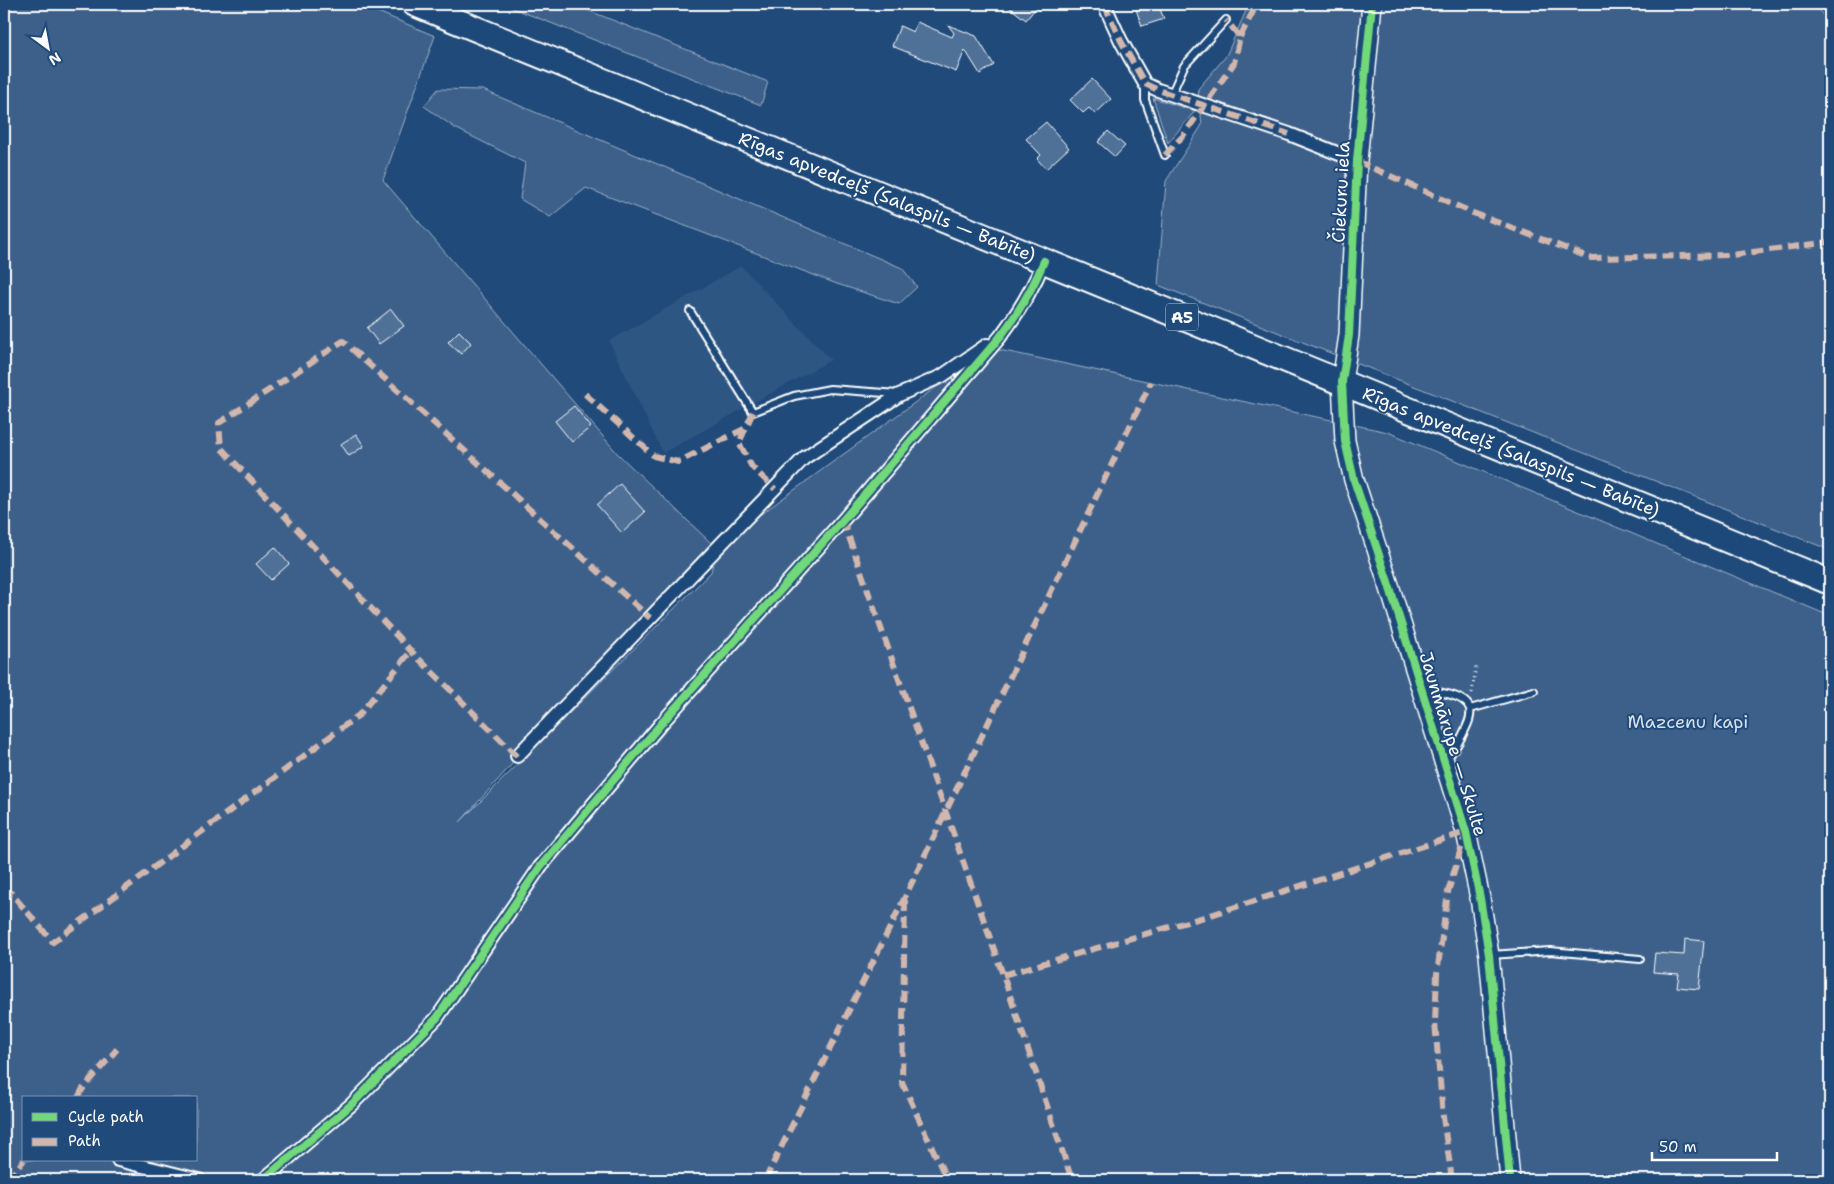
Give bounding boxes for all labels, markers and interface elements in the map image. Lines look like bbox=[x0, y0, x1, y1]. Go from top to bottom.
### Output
north arrow bbox=[22, 22, 72, 72]
text: N bbox=[45, 48, 64, 70]
street label: Rīgas apvedceļš (Salaspils — Babīte) bbox=[735, 126, 1039, 268]
street label: Čiekuru iela bbox=[1326, 141, 1356, 243]
road number: A5 bbox=[1166, 304, 1198, 330]
street label: Rīgas apvedceļš (Salaspils — Babīte) bbox=[1359, 381, 1663, 523]
street label: Jaunmārupe — Skulte bbox=[1414, 649, 1492, 839]
park label: Mazcenu kapi bbox=[1628, 710, 1748, 734]
legend bbox=[22, 1096, 198, 1162]
text: Cycle path bbox=[68, 1107, 144, 1127]
scale bar bbox=[1652, 1129, 1776, 1161]
text: Path bbox=[68, 1131, 101, 1151]
text: 50 m bbox=[1659, 1137, 1697, 1157]

